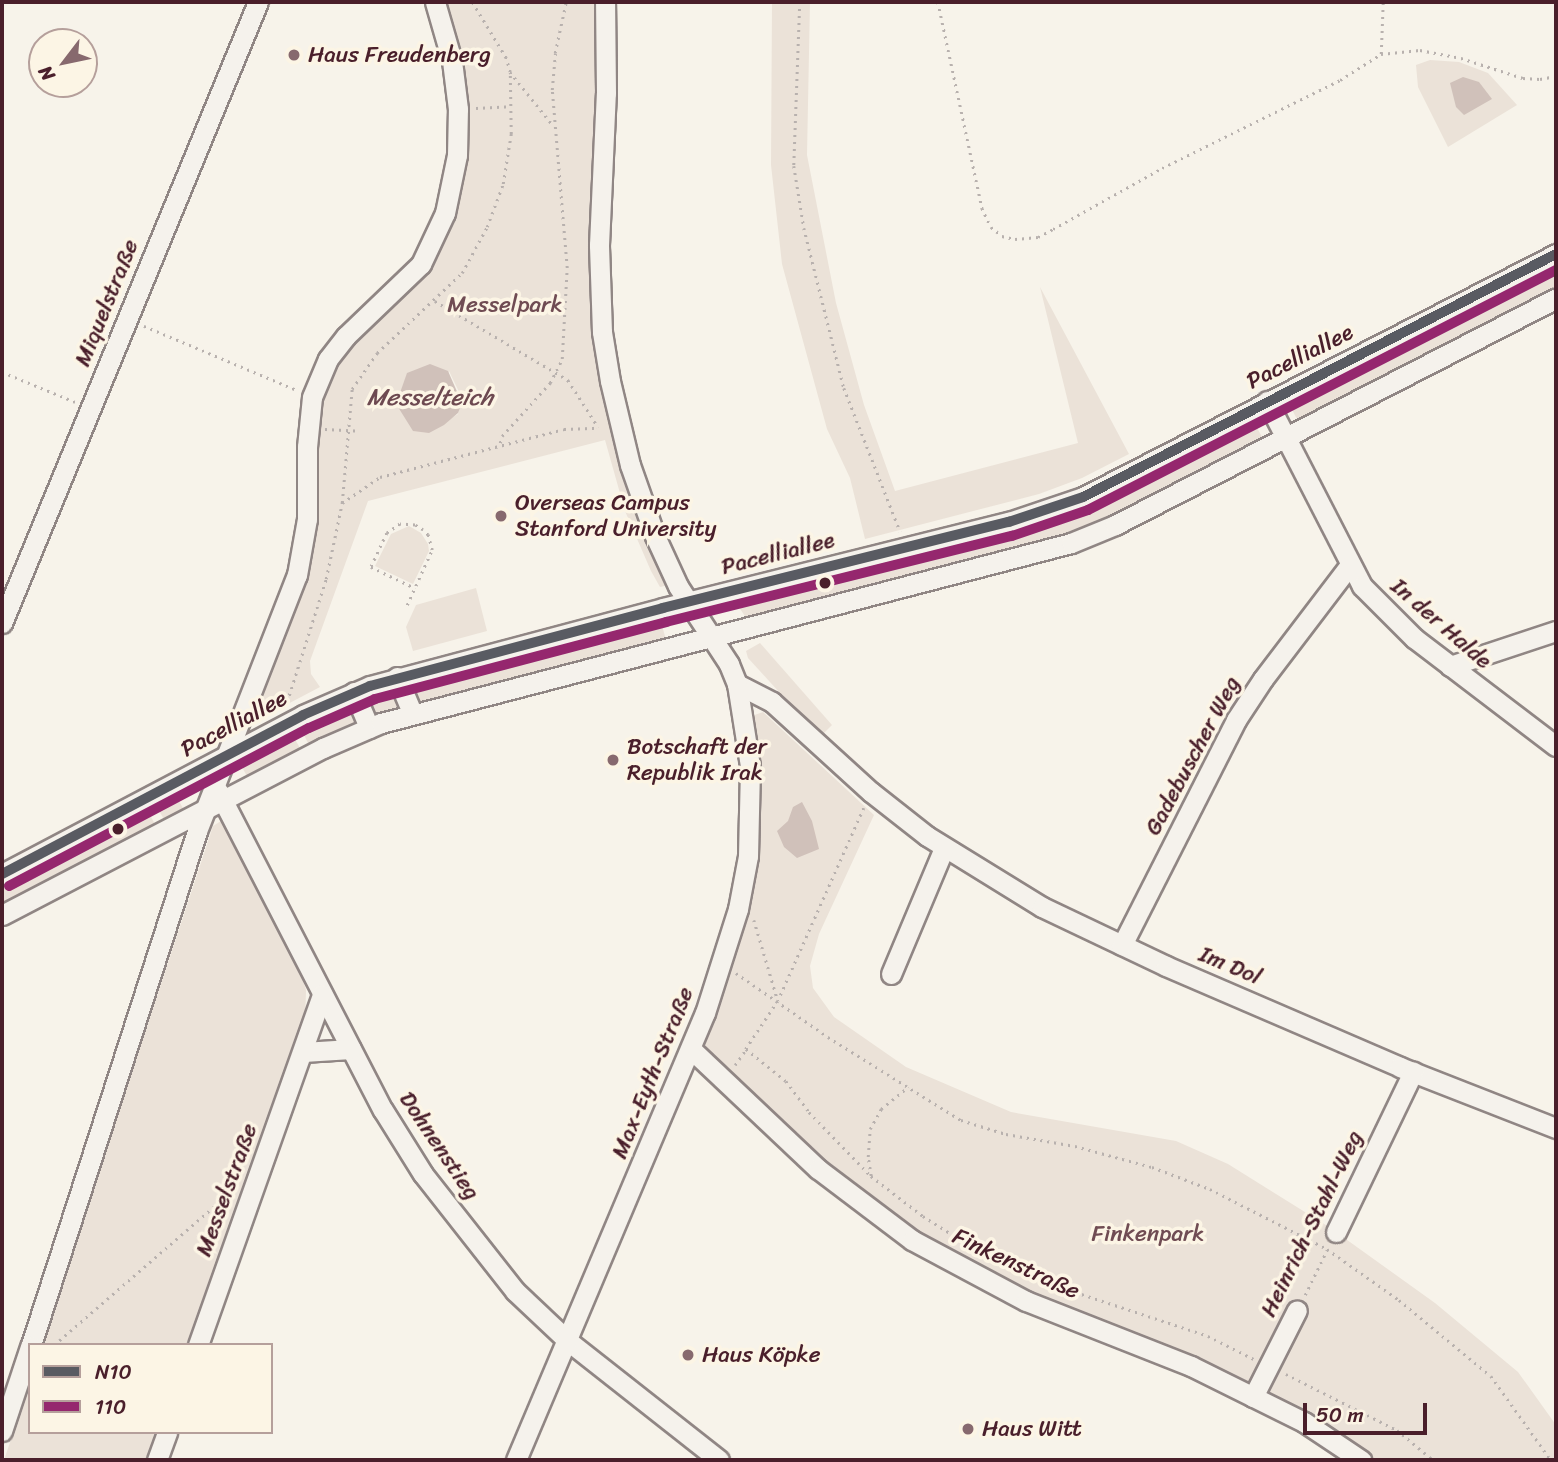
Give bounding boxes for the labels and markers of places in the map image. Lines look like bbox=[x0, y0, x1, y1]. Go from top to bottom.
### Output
place label: Haus Freudenberg bbox=[308, 41, 492, 69]
marker: Haus Freudenberg bbox=[286, 47, 302, 63]
place label: Overseas Campus Stanford University bbox=[515, 489, 717, 543]
marker: Overseas Campus Stanford University bbox=[493, 508, 509, 524]
unlabelled marker bbox=[818, 576, 832, 590]
place label: Botschaft der Republik Irak bbox=[627, 733, 768, 787]
marker: Botschaft der Republik Irak bbox=[605, 752, 621, 768]
unlabelled marker bbox=[111, 822, 125, 836]
place label: Haus Köpke bbox=[702, 1341, 821, 1369]
marker: Haus Köpke bbox=[680, 1347, 696, 1363]
place label: Haus Witt bbox=[982, 1415, 1082, 1443]
marker: Haus Witt bbox=[960, 1421, 976, 1437]

